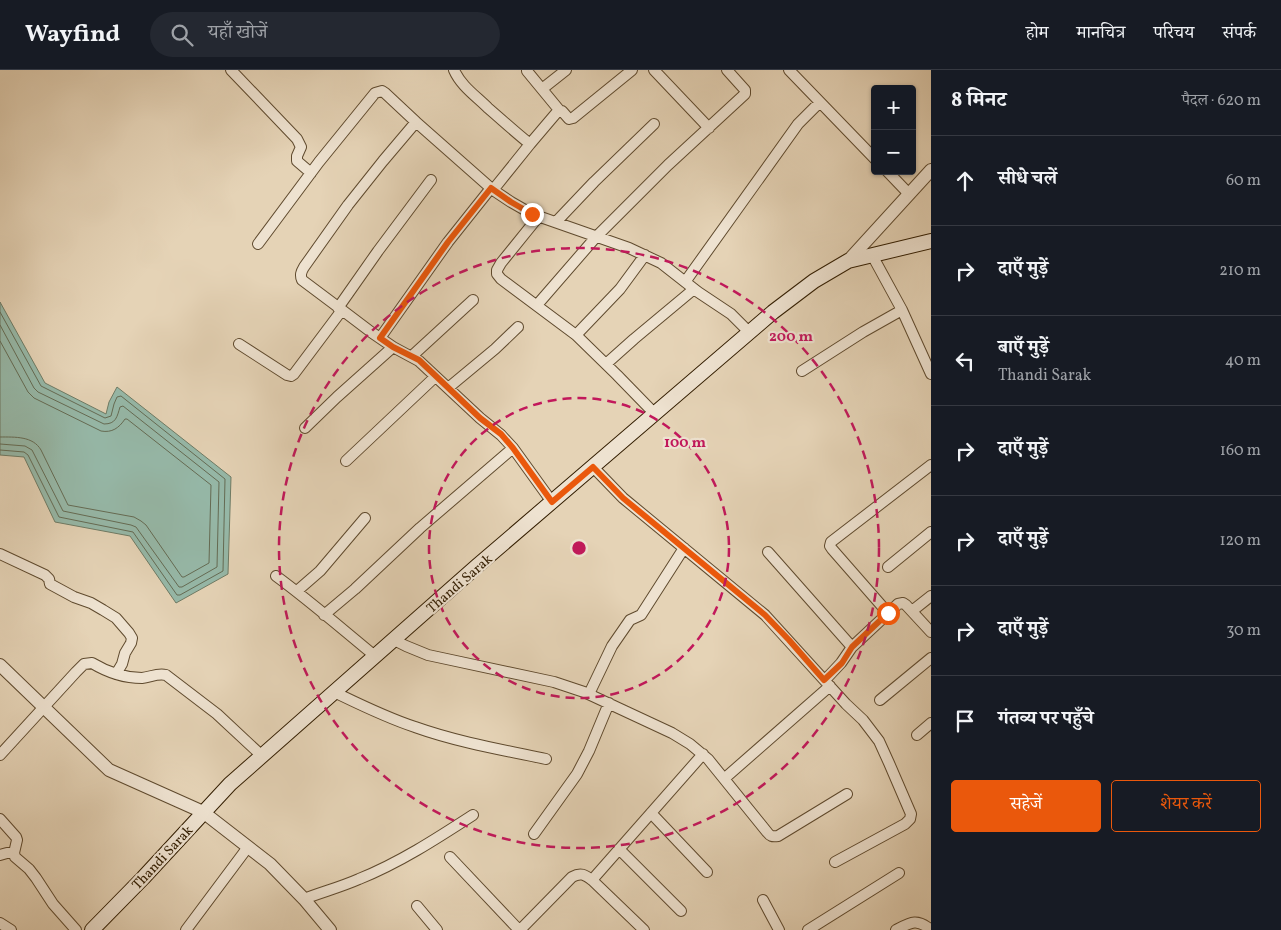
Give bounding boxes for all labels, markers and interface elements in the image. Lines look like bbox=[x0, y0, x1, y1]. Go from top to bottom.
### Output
search box bbox=[150, 12, 500, 57]
text: Wayfind bbox=[25, 18, 120, 52]
text: यहाँ खोजें bbox=[208, 20, 268, 46]
icon: search bbox=[168, 21, 196, 49]
text: होम bbox=[1026, 21, 1049, 46]
text: मानचित्र bbox=[1077, 21, 1125, 46]
text: परिचय bbox=[1153, 21, 1194, 46]
text: संपर्क bbox=[1222, 21, 1256, 46]
map controls bbox=[871, 85, 916, 175]
button: + bbox=[871, 85, 916, 130]
text: 8 मिनट bbox=[951, 86, 1006, 115]
text: पैदल · 620 m bbox=[1182, 90, 1261, 112]
button: − bbox=[871, 130, 916, 175]
text: सीधे चलें bbox=[998, 166, 1057, 192]
icon: ahead bbox=[951, 167, 979, 195]
text: 60 m bbox=[1226, 170, 1261, 192]
route end bbox=[521, 203, 544, 226]
text: दाएँ मुड़ें bbox=[998, 256, 1048, 282]
icon: right bbox=[951, 257, 979, 285]
text: 210 m bbox=[1219, 260, 1261, 282]
text: 200 m bbox=[769, 327, 813, 348]
text: बाएँ मुड़ें bbox=[998, 335, 1049, 361]
icon: left bbox=[951, 347, 979, 375]
text: 40 m bbox=[1225, 350, 1261, 372]
text: Thandi Sarak bbox=[998, 365, 1091, 387]
text: 100 m bbox=[664, 433, 707, 454]
text: दाएँ मुड़ें bbox=[998, 436, 1048, 462]
icon: right bbox=[951, 437, 979, 465]
text: 160 m bbox=[1220, 440, 1261, 462]
text: दाएँ मुड़ें bbox=[998, 526, 1048, 552]
icon: right bbox=[951, 527, 979, 555]
text: 120 m bbox=[1219, 530, 1261, 552]
centre of rings bbox=[570, 539, 588, 557]
street label: Thandi Sarak bbox=[423, 550, 497, 618]
route start bbox=[877, 602, 900, 625]
text: दाएँ मुड़ें bbox=[998, 616, 1048, 642]
icon: right bbox=[951, 617, 979, 645]
text: 30 m bbox=[1226, 620, 1261, 642]
text: गंतव्य पर पहुँचे bbox=[998, 706, 1093, 732]
icon: arrive bbox=[951, 707, 979, 735]
button: सहेजें bbox=[951, 780, 1101, 832]
button: शेयर करें bbox=[1111, 780, 1261, 832]
street label: Thandi Sarak bbox=[128, 821, 198, 894]

